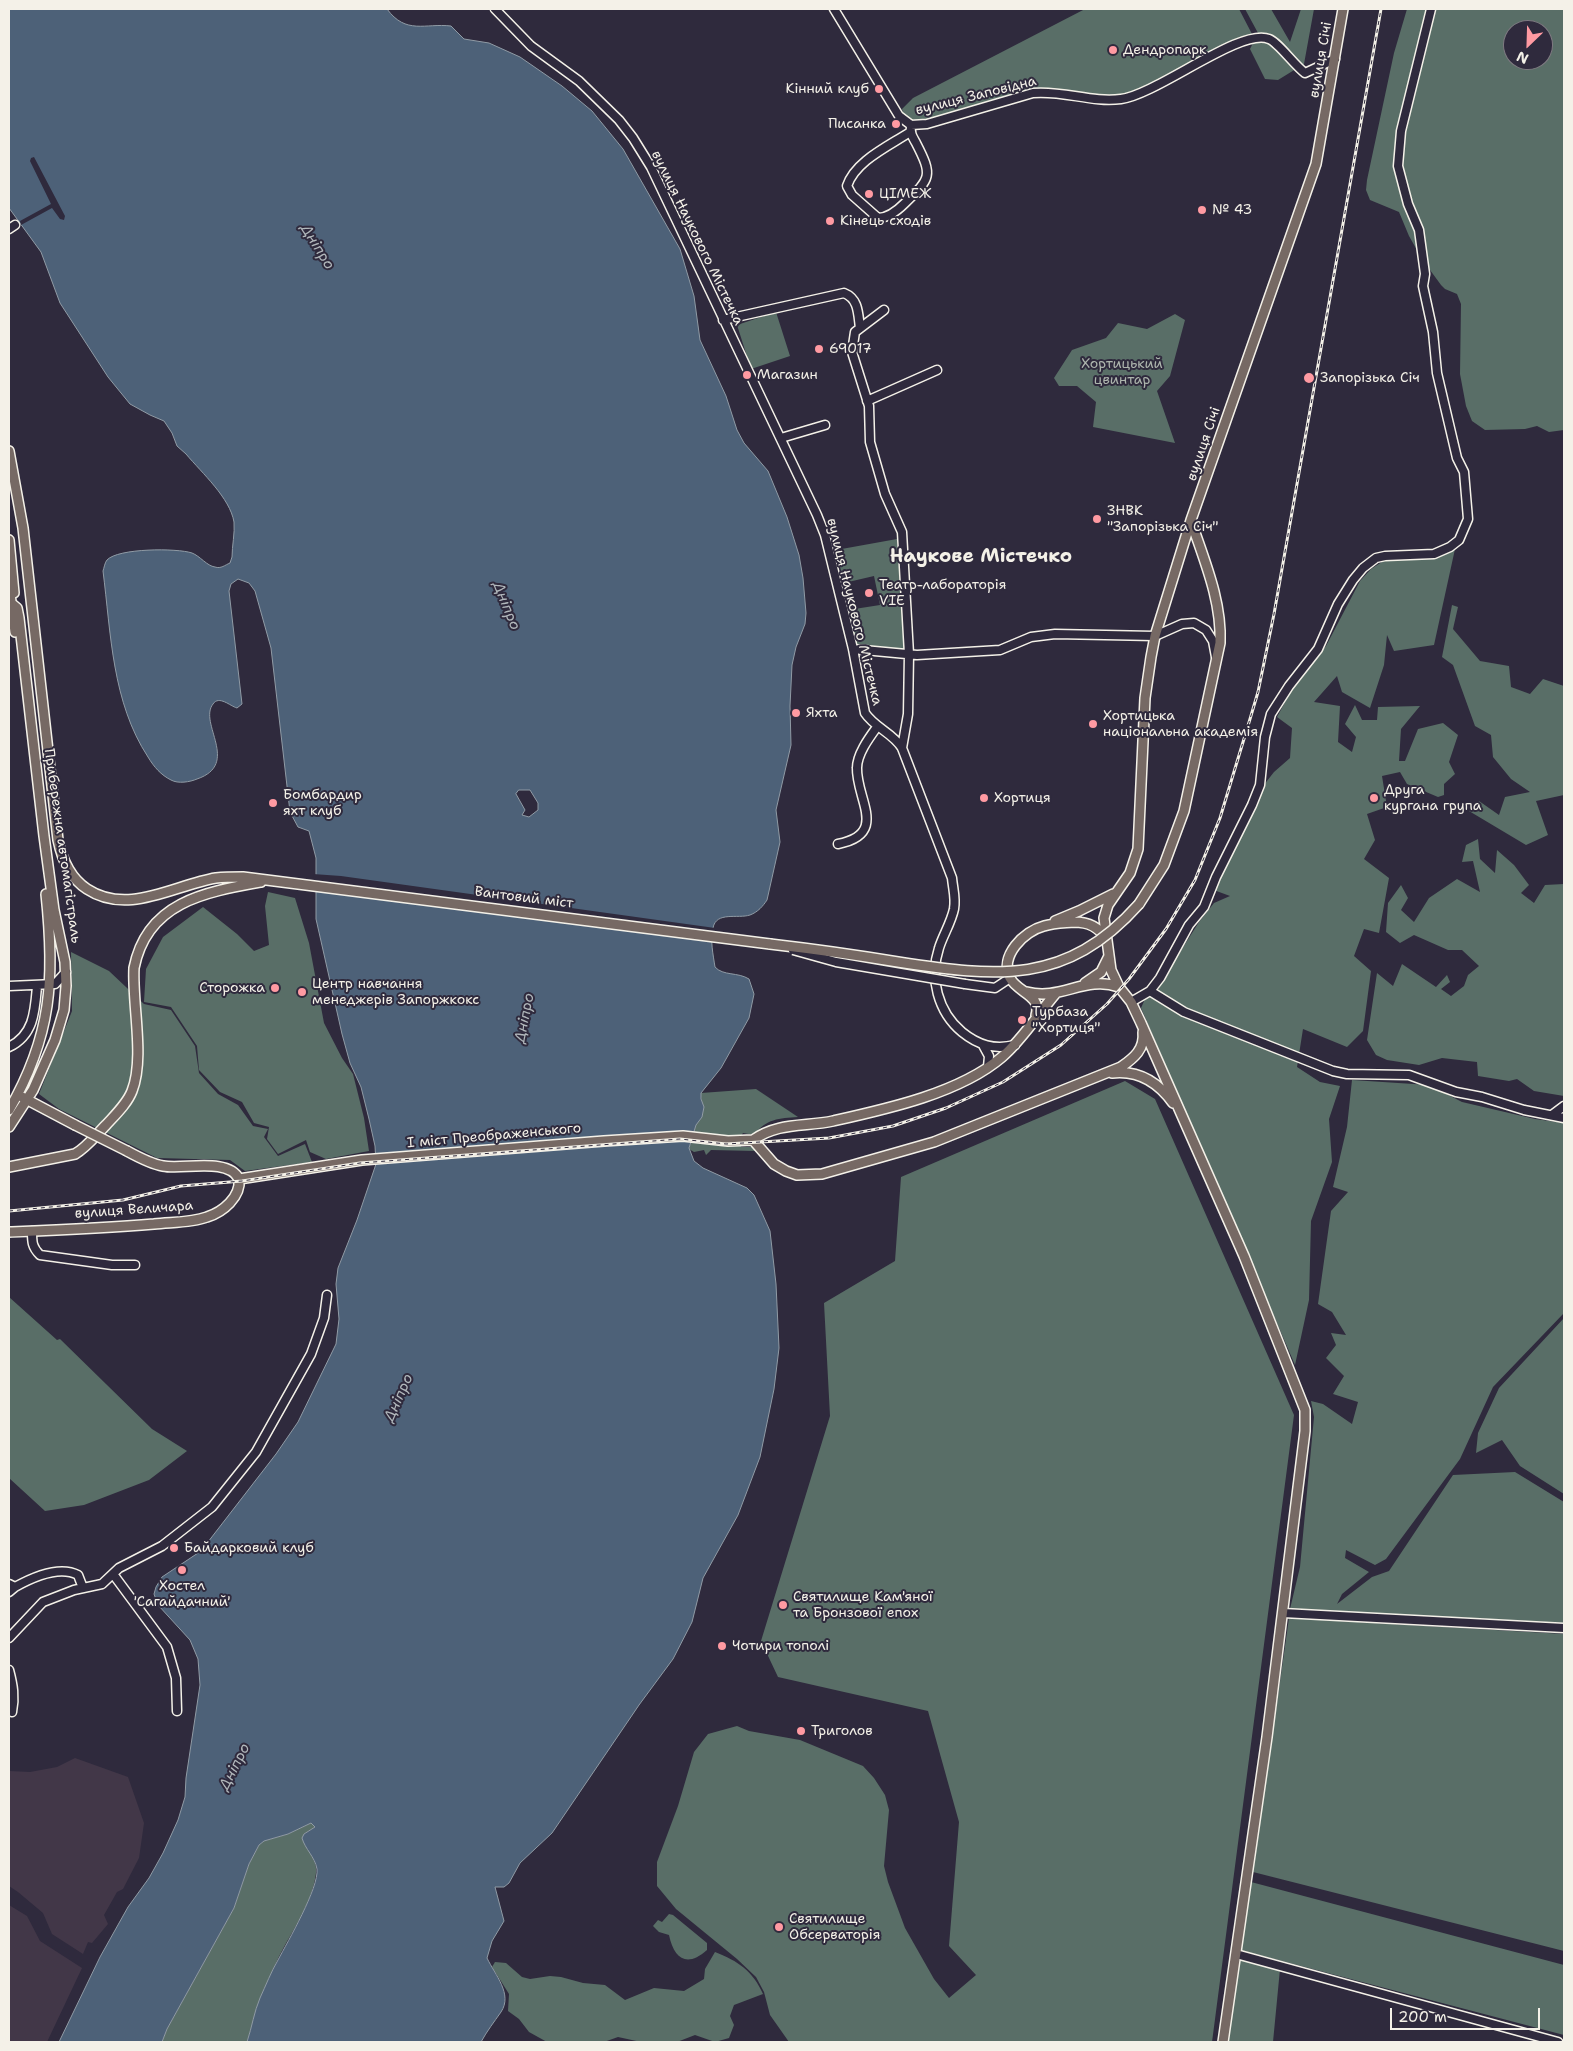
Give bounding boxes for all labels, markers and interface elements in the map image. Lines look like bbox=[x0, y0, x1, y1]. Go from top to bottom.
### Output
north arrow bbox=[1503, 20, 1553, 70]
street label: вулиця Січі bbox=[1306, 21, 1336, 99]
place label: Дендропарк bbox=[1123, 42, 1206, 58]
marker: Дендропарк bbox=[1107, 44, 1119, 56]
text: N bbox=[1514, 47, 1531, 68]
street label: вулиця Заповідна bbox=[914, 73, 1038, 119]
place label: Кінний клуб bbox=[786, 81, 869, 97]
marker: Кінний клуб bbox=[873, 83, 885, 95]
place label: Писанка bbox=[828, 116, 886, 132]
marker: Писанка bbox=[890, 118, 902, 130]
street label: вулиця Наукового Містечка bbox=[647, 148, 747, 328]
place label: ЦІМЕЖ bbox=[879, 186, 931, 202]
marker: ЦІМЕЖ bbox=[863, 188, 875, 200]
place label: № 43 bbox=[1212, 202, 1252, 218]
marker: № 43 bbox=[1196, 204, 1208, 216]
place label: Кінець сходів bbox=[840, 213, 931, 229]
marker: Кінець сходів bbox=[824, 215, 836, 227]
water label: Дніпро bbox=[296, 221, 338, 273]
place label: 69017 bbox=[829, 341, 872, 357]
marker: 69017 bbox=[813, 343, 825, 355]
park label: Хортицький цвинтар bbox=[1081, 356, 1163, 388]
place label: Магазин bbox=[757, 367, 818, 383]
marker: Магазин bbox=[741, 369, 753, 381]
place label: Запорізька Січ bbox=[1320, 370, 1420, 386]
marker: Запорізька Січ bbox=[1302, 371, 1316, 385]
street label: вулиця Січі bbox=[1183, 405, 1225, 483]
place label: ЗНВК "Запорізька Січ" bbox=[1107, 503, 1218, 536]
marker: ЗНВК "Запорізька Січ" bbox=[1091, 513, 1103, 525]
street label: вулиця Наукового Містечка bbox=[823, 517, 885, 707]
district label: Наукове Містечко bbox=[890, 546, 1072, 568]
place label: Театр-лабораторія VIE bbox=[879, 577, 1006, 610]
water label: Дніпро bbox=[488, 579, 524, 633]
marker: Театр-лабораторія VIE bbox=[863, 587, 875, 599]
place label: Яхта bbox=[806, 705, 837, 721]
marker: Яхта bbox=[790, 707, 802, 719]
place label: Хортицька національна академія bbox=[1103, 708, 1258, 740]
marker: Хортицька національна академія bbox=[1087, 718, 1099, 730]
street label: Прибережна автомагістраль bbox=[40, 748, 84, 944]
place label: Друга кургана група bbox=[1384, 782, 1481, 814]
place label: Бомбардир яхт клуб bbox=[283, 787, 362, 820]
place label: Хортиця bbox=[994, 790, 1051, 806]
marker: Хортиця bbox=[978, 792, 990, 804]
marker: Друга кургана група bbox=[1368, 792, 1380, 804]
marker: Бомбардир яхт клуб bbox=[267, 797, 279, 809]
street label: Вантовий міст bbox=[474, 884, 574, 912]
place label: Центр навчання менеджерів Запоржкокс bbox=[312, 976, 479, 1009]
place label: Сторожка bbox=[199, 980, 265, 996]
marker: Сторожка bbox=[269, 982, 281, 994]
marker: Центр навчання менеджерів Запоржкокс bbox=[296, 986, 308, 998]
water label: Дніпро bbox=[511, 992, 539, 1044]
place label: Турбаза "Хортиця" bbox=[1032, 1004, 1100, 1036]
marker: Турбаза "Хортиця" bbox=[1016, 1014, 1028, 1026]
street label: I міст Преображенського bbox=[406, 1120, 582, 1152]
street label: вулиця Величара bbox=[74, 1197, 194, 1223]
water label: Дніпро bbox=[381, 1371, 417, 1425]
place label: Байдарковий клуб bbox=[184, 1540, 314, 1556]
marker: Байдарковий клуб bbox=[168, 1542, 180, 1554]
marker: Хостел 'Сагайдачний' bbox=[176, 1564, 188, 1576]
place label: Хостел 'Сагайдачний' bbox=[133, 1578, 231, 1610]
place label: Святилище Кам'яної та Бронзової епох bbox=[793, 1589, 933, 1621]
marker: Святилище Кам'яної та Бронзової епох bbox=[777, 1599, 789, 1611]
place label: Чотири тополі bbox=[732, 1638, 829, 1654]
marker: Чотири тополі bbox=[716, 1640, 728, 1652]
place label: Триголов bbox=[811, 1723, 873, 1739]
marker: Триголов bbox=[795, 1725, 807, 1737]
water label: Дніпро bbox=[216, 1740, 254, 1794]
place label: Святилище Обсерваторія bbox=[789, 1911, 880, 1944]
marker: Святилище Обсерваторія bbox=[773, 1921, 785, 1933]
scale bar bbox=[1393, 1998, 1543, 2030]
text: 200 m bbox=[1398, 2007, 1447, 2027]

